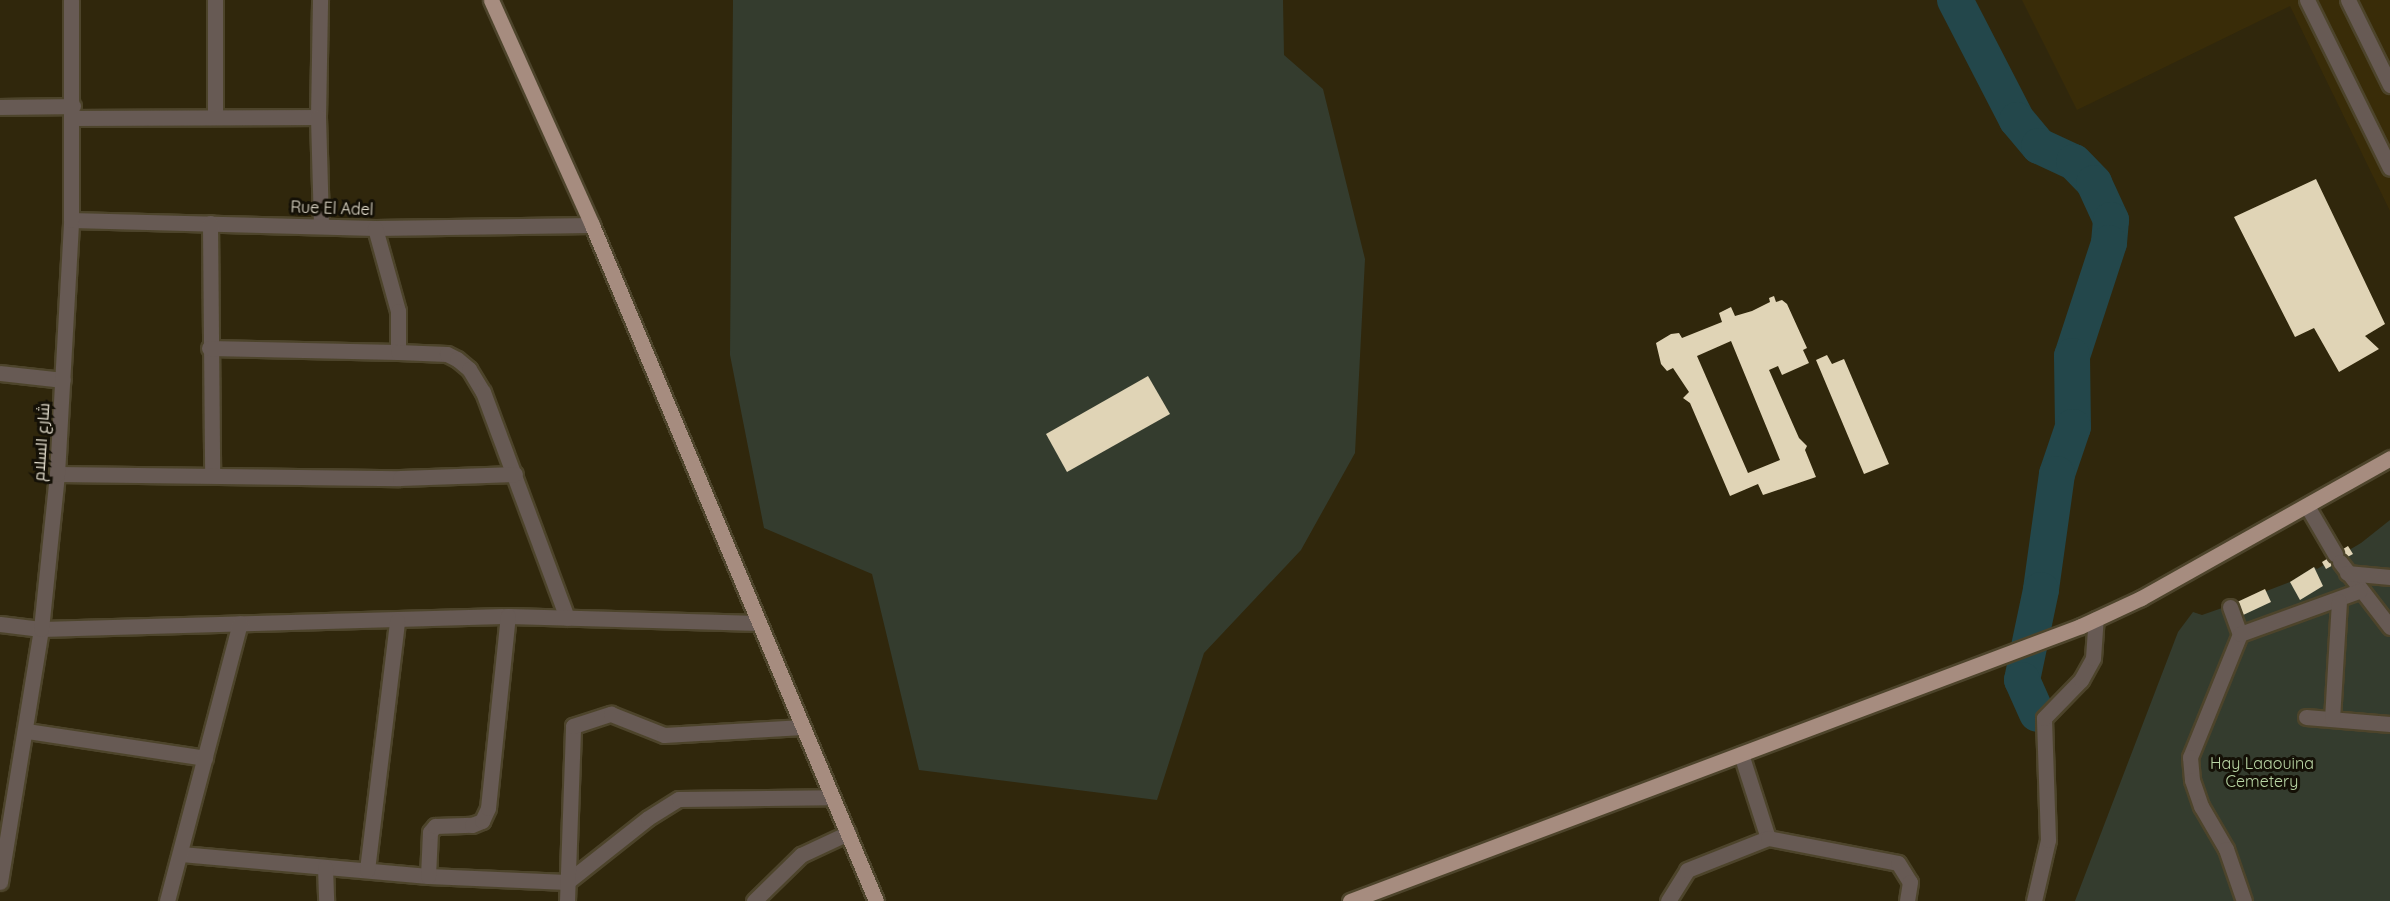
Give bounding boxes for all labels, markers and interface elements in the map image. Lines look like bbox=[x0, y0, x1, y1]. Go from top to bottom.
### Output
street label: Rue El Adel bbox=[290, 197, 374, 219]
street label: شارع السلام bbox=[29, 402, 53, 482]
park label: Hay Laaouina Cemetery bbox=[2210, 753, 2314, 791]

